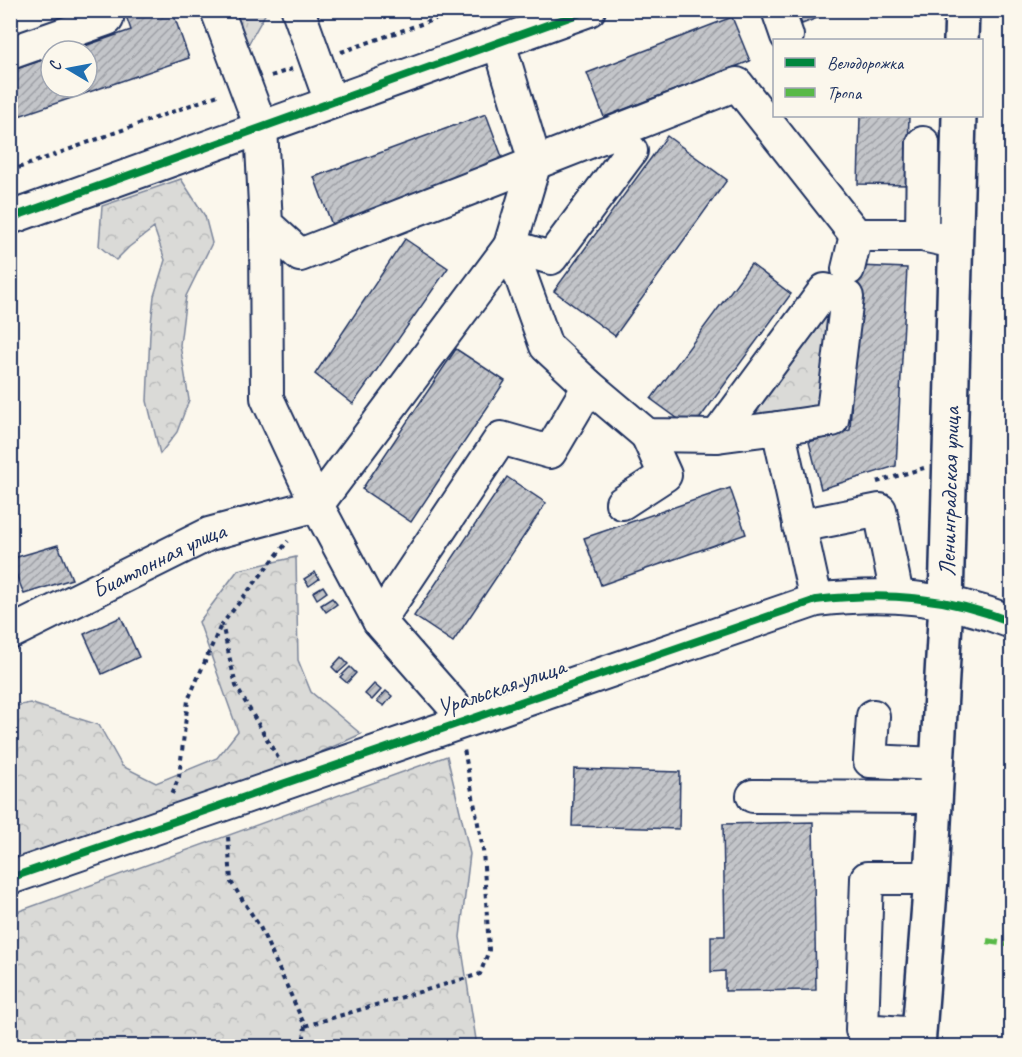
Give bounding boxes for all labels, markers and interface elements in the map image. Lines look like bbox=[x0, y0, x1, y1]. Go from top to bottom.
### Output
north arrow bbox=[39, 39, 99, 99]
legend bbox=[773, 39, 983, 117]
text: Велодорожка bbox=[827, 52, 905, 74]
text: С bbox=[45, 59, 66, 72]
text: Тропа bbox=[827, 82, 863, 104]
street label: Ленинградская улица bbox=[932, 405, 966, 577]
street label: Биатлонная улица bbox=[87, 515, 230, 605]
street label: Уральская улица bbox=[433, 650, 571, 723]

